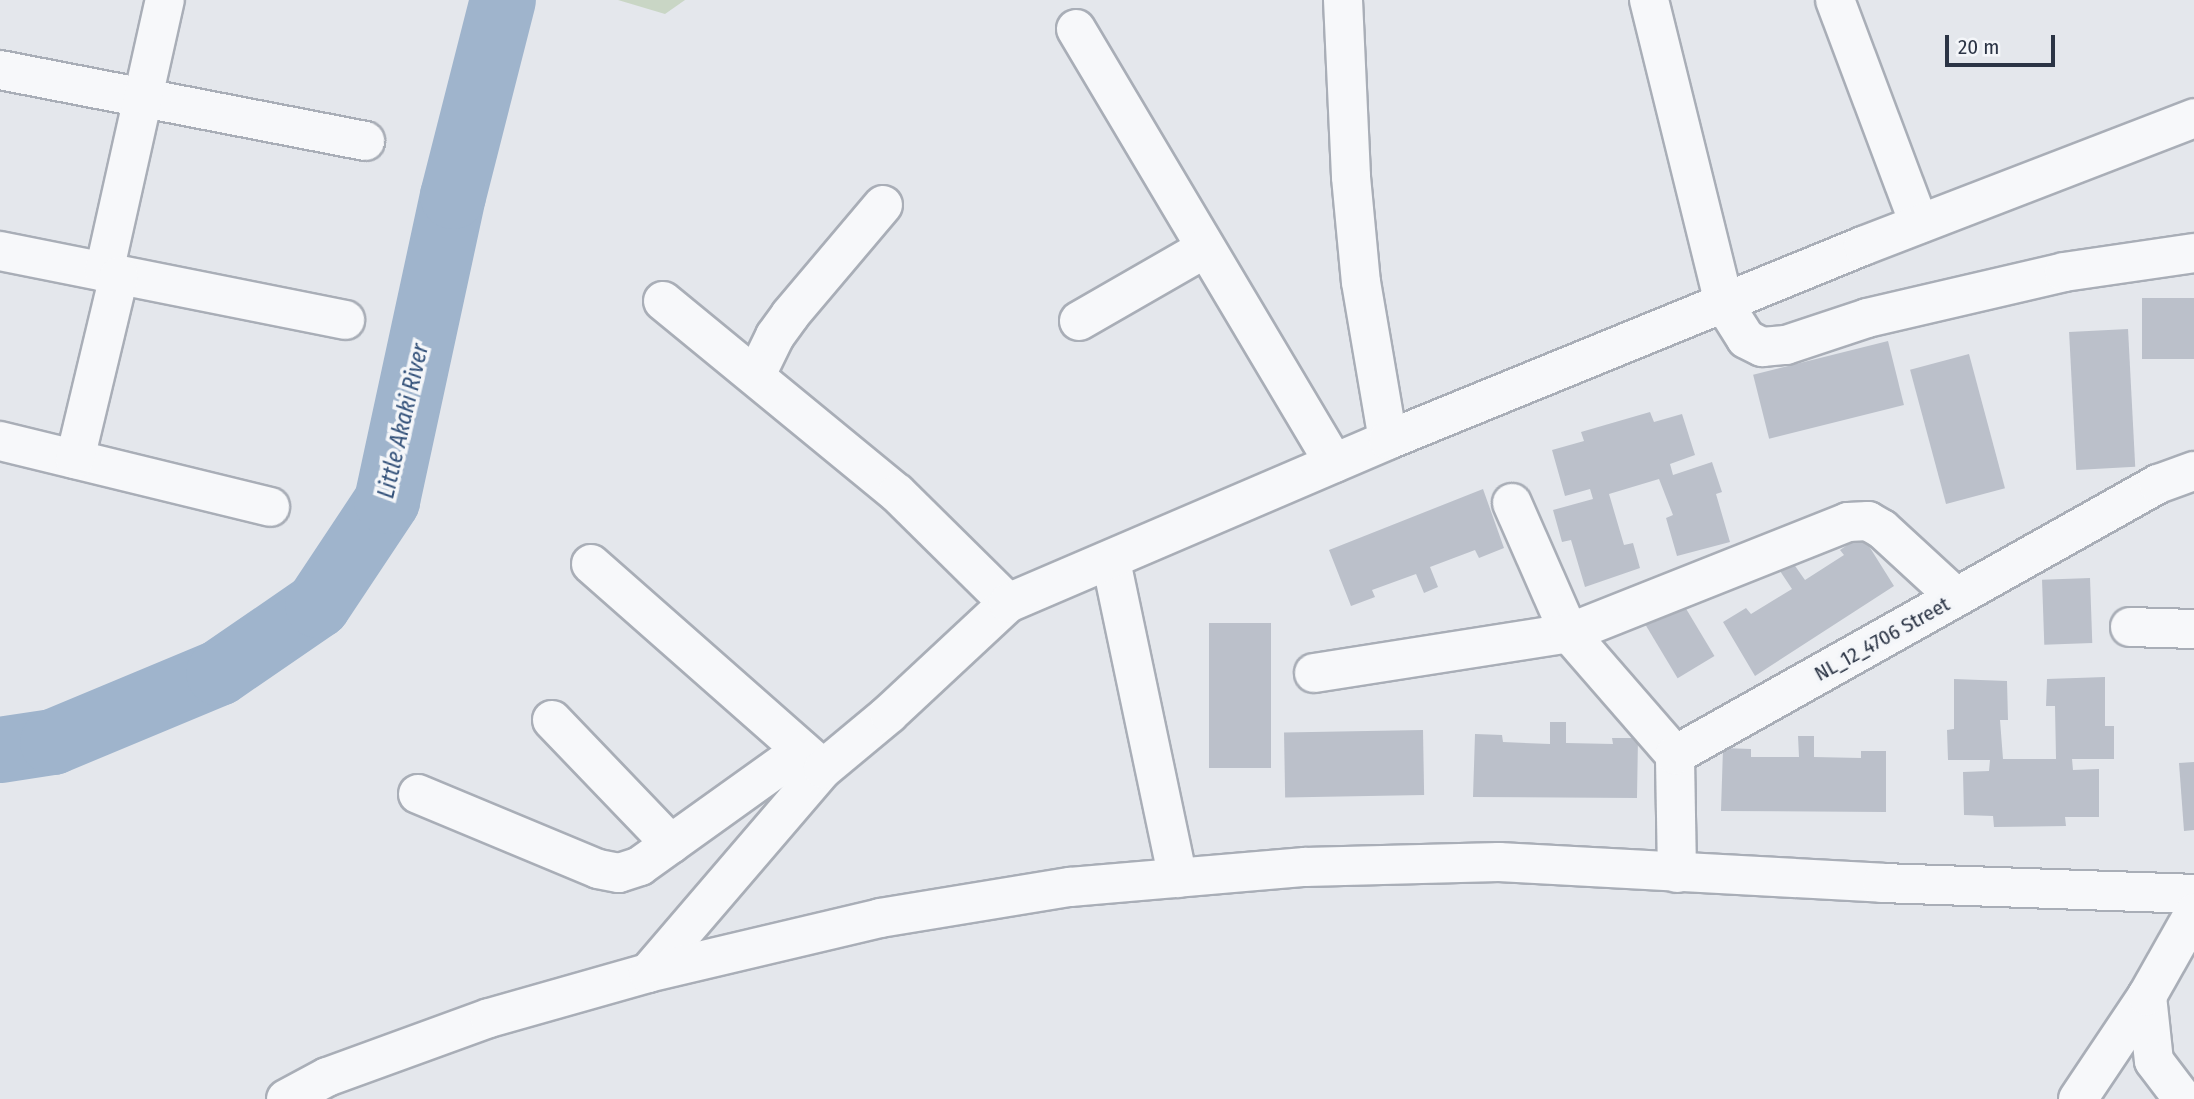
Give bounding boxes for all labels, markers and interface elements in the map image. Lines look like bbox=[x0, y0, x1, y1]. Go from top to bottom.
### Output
scale bar bbox=[1949, 21, 2059, 65]
text: 20 m bbox=[1958, 34, 1999, 60]
water label: Little Akaki River bbox=[372, 341, 434, 501]
street label: NL_12_4706 Street bbox=[1810, 591, 1954, 687]

